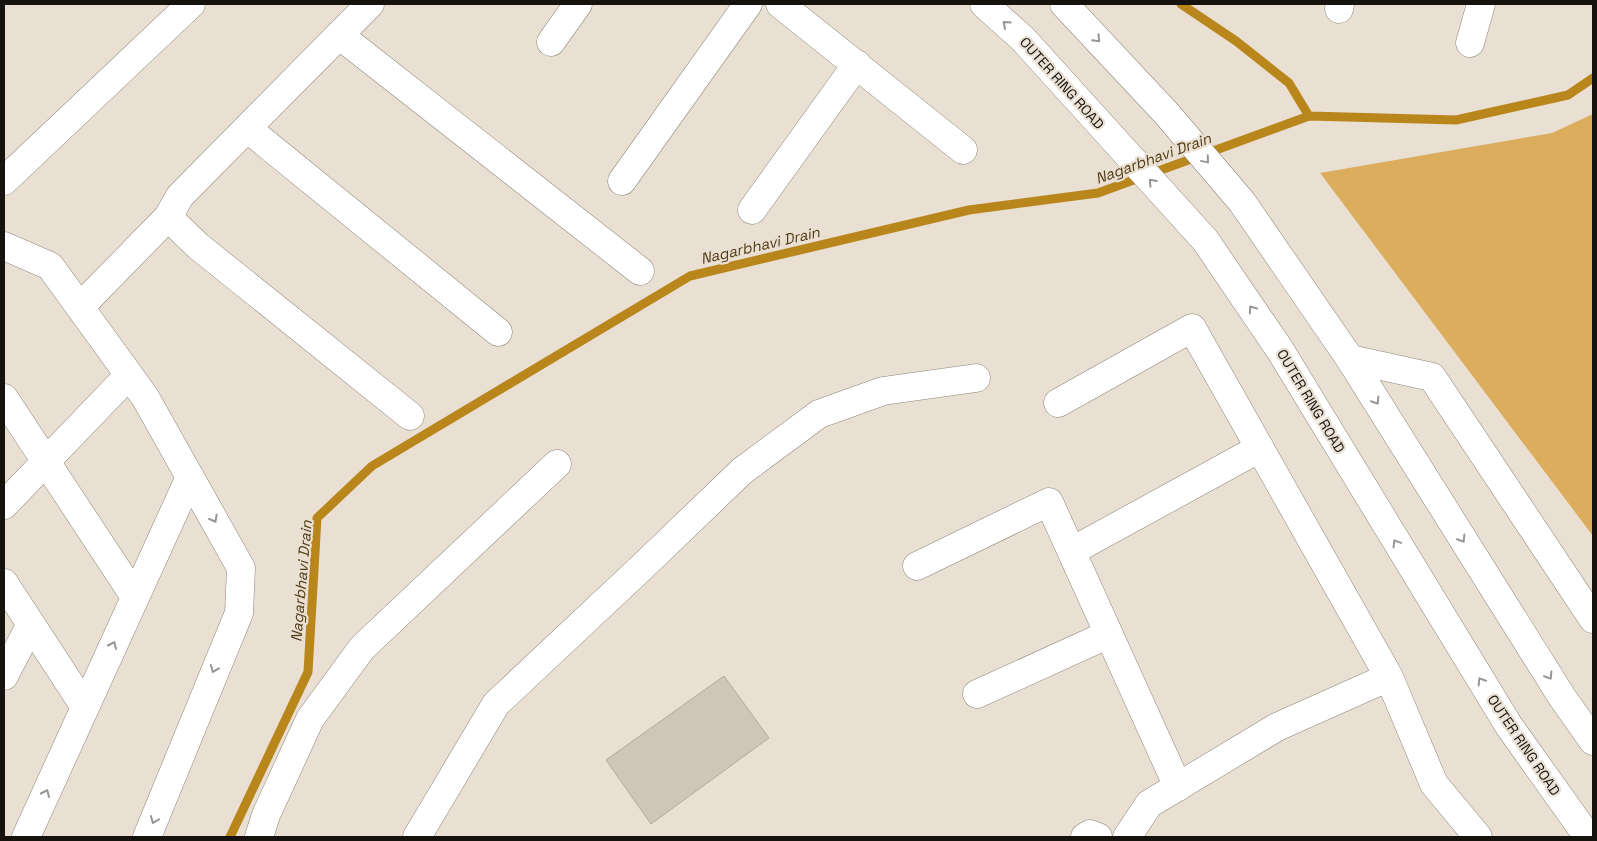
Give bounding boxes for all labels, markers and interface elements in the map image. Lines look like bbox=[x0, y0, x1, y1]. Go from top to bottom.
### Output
one-way arrow bbox=[1003, 21, 1012, 30]
street label: OUTER RING ROAD bbox=[1016, 33, 1108, 133]
one-way arrow bbox=[1091, 33, 1100, 42]
water label: Nagarbhavi Drain bbox=[1093, 128, 1214, 188]
one-way arrow bbox=[1200, 154, 1209, 163]
one-way arrow bbox=[1149, 178, 1158, 187]
water label: Nagarbhavi Drain bbox=[699, 222, 822, 268]
one-way arrow bbox=[1249, 306, 1258, 315]
street label: OUTER RING ROAD bbox=[1273, 346, 1349, 456]
one-way arrow bbox=[1370, 396, 1379, 405]
one-way arrow bbox=[208, 514, 218, 523]
water label: Nagarbhavi Drain bbox=[286, 519, 316, 643]
one-way arrow bbox=[1456, 534, 1465, 543]
one-way arrow bbox=[1393, 539, 1403, 548]
one-way arrow bbox=[107, 641, 118, 650]
one-way arrow bbox=[210, 665, 220, 673]
one-way arrow bbox=[1543, 671, 1552, 680]
one-way arrow bbox=[1478, 678, 1488, 687]
street label: OUTER RING ROAD bbox=[1484, 691, 1564, 799]
one-way arrow bbox=[40, 789, 50, 798]
one-way arrow bbox=[150, 815, 160, 824]

